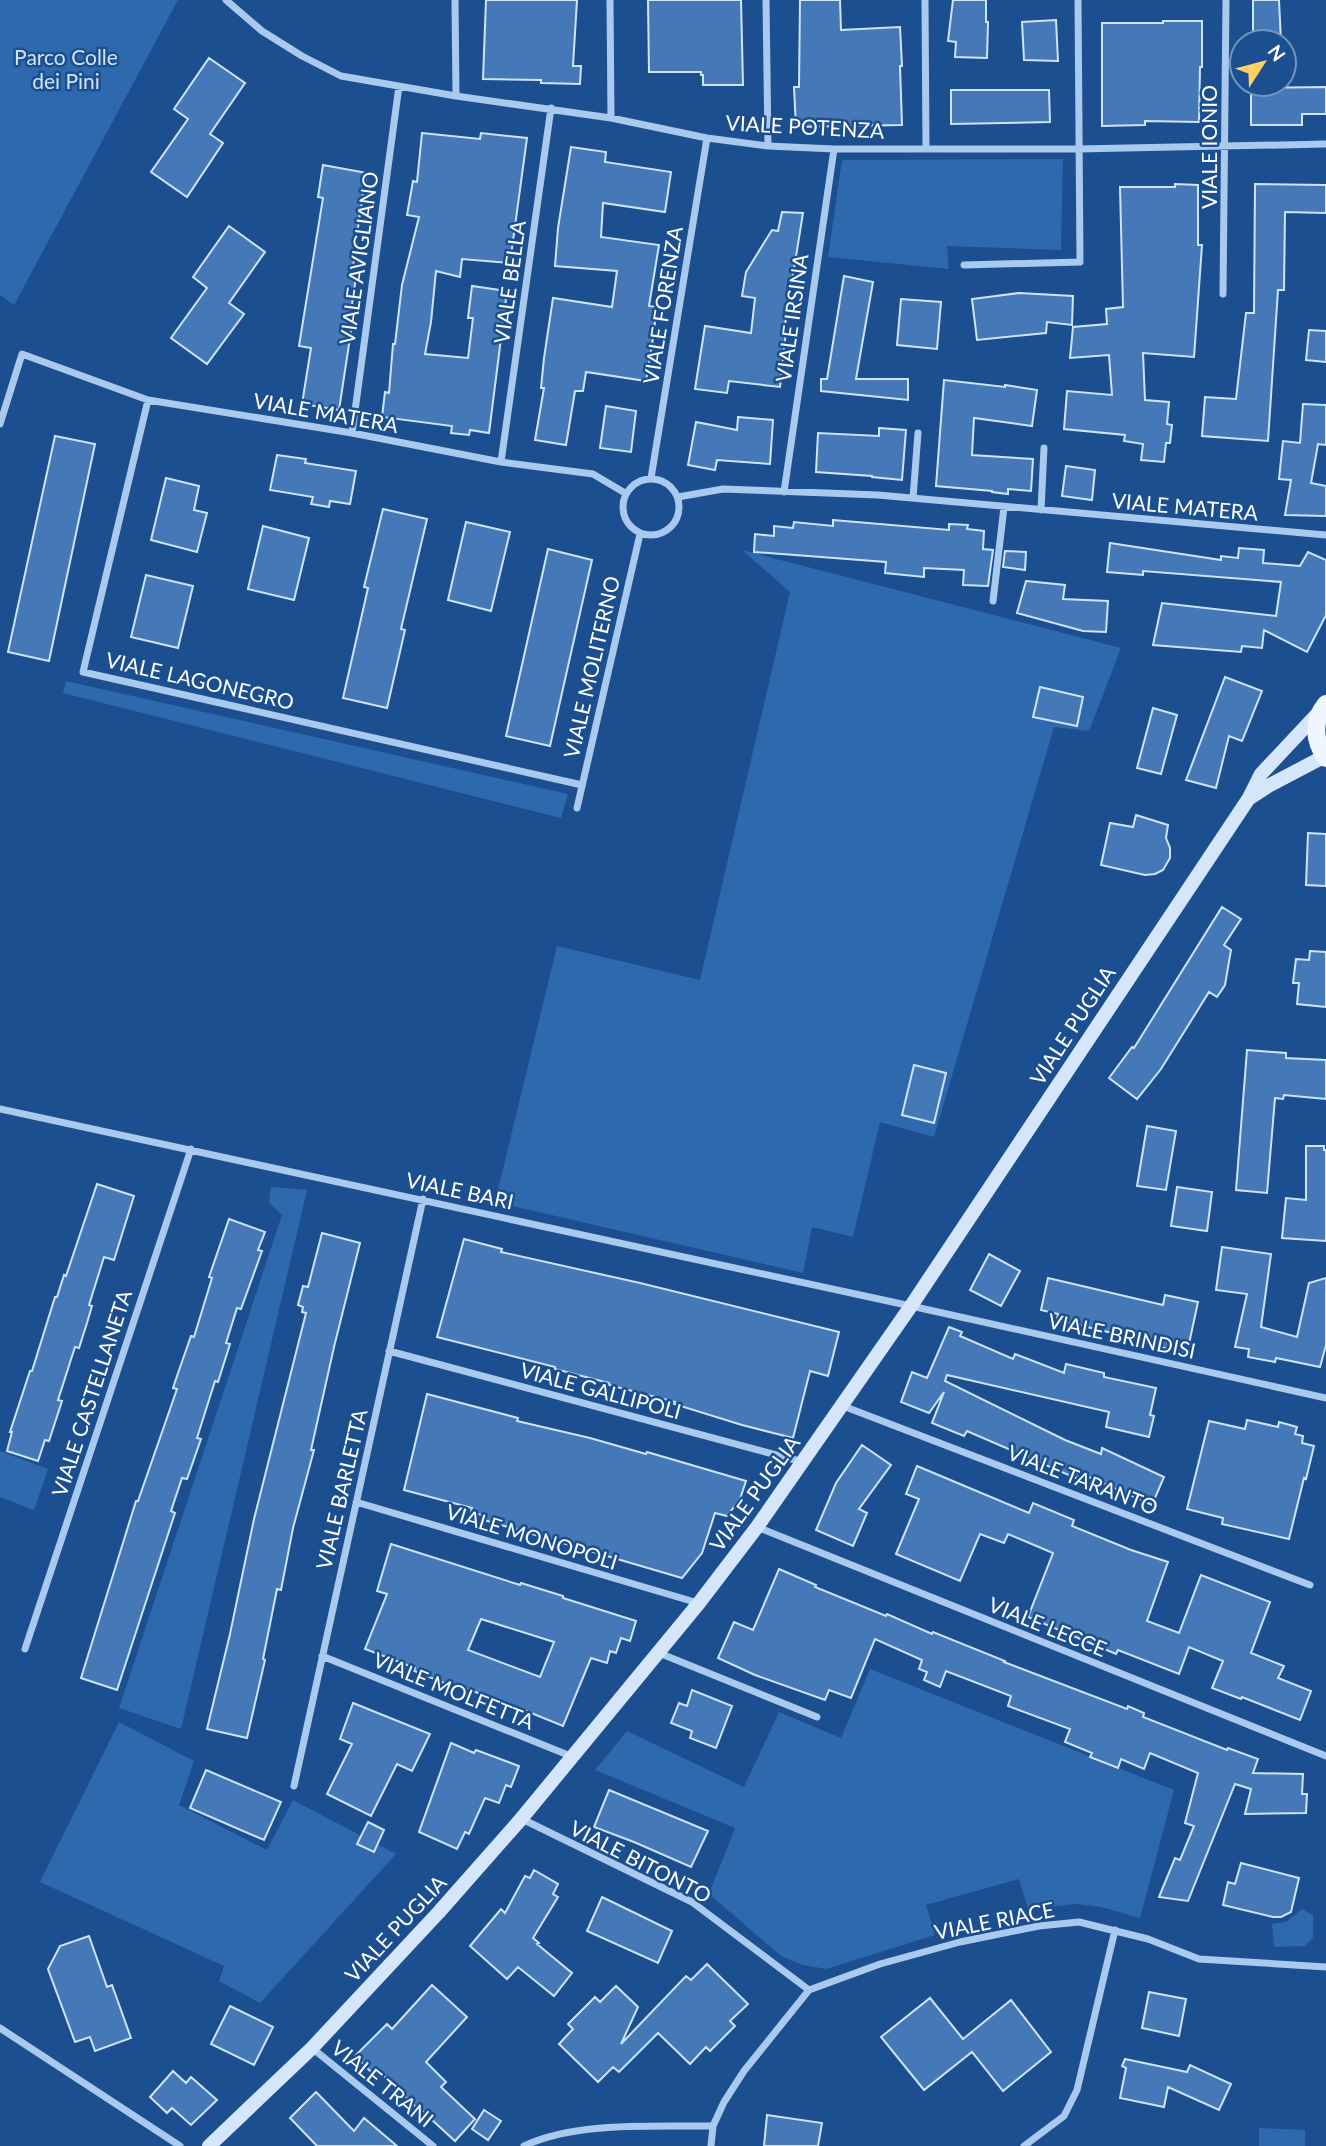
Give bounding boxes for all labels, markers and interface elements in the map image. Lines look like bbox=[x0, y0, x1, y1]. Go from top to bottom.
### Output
north arrow bbox=[1228, 28, 1298, 98]
text: N bbox=[1264, 40, 1291, 65]
park label: Parco Colle dei Pini bbox=[14, 44, 118, 93]
street label: VIALE IONIO bbox=[1196, 85, 1221, 209]
street label: VIALE POTENZA bbox=[725, 109, 886, 143]
street label: VIALE AVIGLIANO bbox=[334, 170, 382, 346]
street label: VIALE BELLA bbox=[488, 218, 530, 345]
street label: VIALE FORENZA bbox=[637, 224, 687, 386]
street label: VIALE IRSINA bbox=[770, 252, 812, 384]
street label: VIALE MATERA bbox=[252, 387, 401, 437]
street label: VIALE MATERA bbox=[1111, 487, 1260, 525]
street label: VIALE MOLITERNO bbox=[558, 574, 624, 760]
street label: VIALE LAGONEGRO bbox=[103, 646, 297, 714]
street label: VIALE PUGLIA bbox=[1024, 960, 1120, 1089]
street label: VIALE BARI bbox=[404, 1166, 516, 1214]
street label: VIALE CASTELLANETA bbox=[46, 1286, 136, 1500]
street label: VIALE BRINDISI bbox=[1046, 1307, 1198, 1363]
street label: VIALE GALLIPOLI bbox=[518, 1356, 684, 1424]
street label: VIALE BARLETTA bbox=[310, 1406, 372, 1572]
street label: VIALE PUGLIA bbox=[704, 1430, 805, 1556]
street label: VIALE TARANTO bbox=[1004, 1439, 1162, 1519]
street label: VIALE MONOPOLI bbox=[443, 1498, 621, 1574]
street label: VIALE LECCE bbox=[985, 1591, 1111, 1661]
street label: VIALE MOLFETTA bbox=[370, 1646, 539, 1734]
street label: VIALE BITONTO bbox=[566, 1815, 716, 1907]
street label: VIALE PUGLIA bbox=[339, 1869, 451, 1987]
street label: VIALE RIACE bbox=[932, 1896, 1056, 1944]
street label: VIALE TRANI bbox=[327, 2034, 439, 2132]

